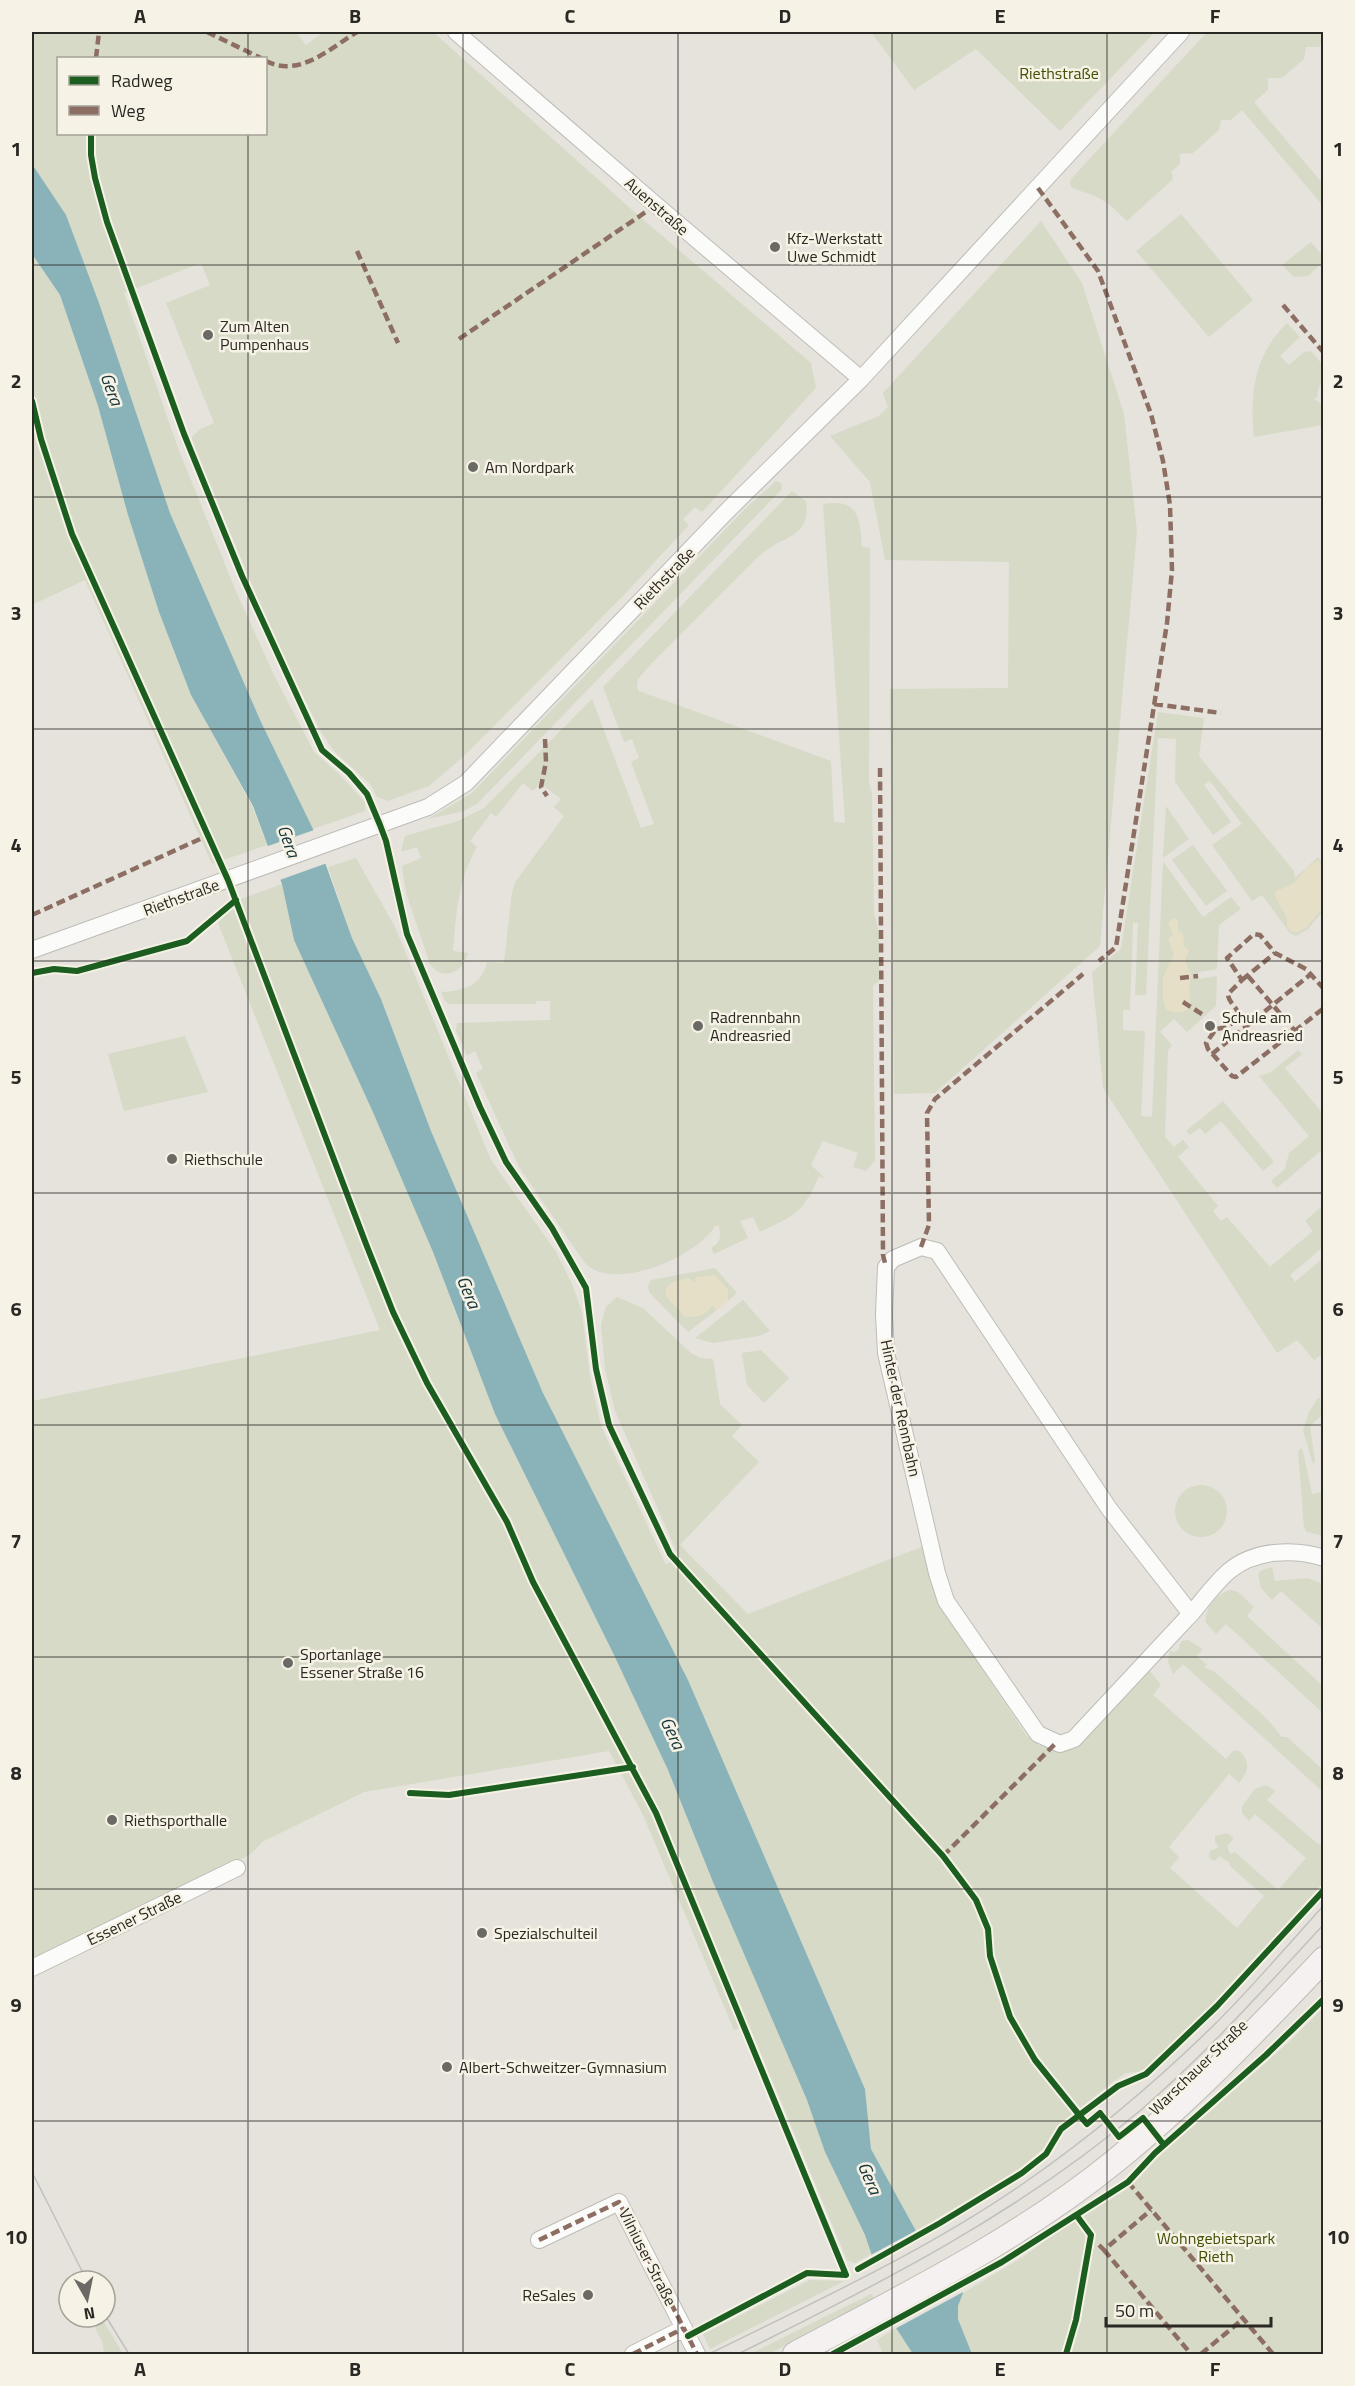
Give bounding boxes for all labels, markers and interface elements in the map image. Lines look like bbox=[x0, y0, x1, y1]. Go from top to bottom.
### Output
text: A bbox=[134, 0, 146, 31]
text: B bbox=[349, 0, 361, 31]
text: C bbox=[565, 0, 576, 31]
text: D bbox=[779, 0, 791, 31]
text: E bbox=[994, 0, 1006, 31]
text: F bbox=[1210, 0, 1221, 31]
legend bbox=[57, 57, 267, 135]
park label: Riethstraße bbox=[1019, 61, 1099, 85]
text: Radweg bbox=[111, 67, 173, 94]
text: Weg bbox=[111, 97, 145, 124]
text: 1 bbox=[10, 133, 22, 164]
text: 1 bbox=[1332, 133, 1344, 164]
street label: Auenstraße bbox=[619, 171, 695, 241]
place label: Kfz-Werkstatt Uwe Schmidt bbox=[787, 226, 883, 268]
marker: Kfz-Werkstatt Uwe Schmidt bbox=[768, 240, 782, 254]
place label: Zum Alten Pumpenhaus bbox=[220, 314, 309, 356]
marker: Zum Alten Pumpenhaus bbox=[201, 328, 215, 342]
text: 2 bbox=[10, 365, 22, 396]
text: 2 bbox=[1332, 365, 1344, 396]
water label: Gera bbox=[94, 369, 131, 410]
place label: Am Nordpark bbox=[485, 455, 574, 479]
marker: Am Nordpark bbox=[466, 460, 480, 474]
street label: Riethstraße bbox=[628, 541, 700, 615]
text: 3 bbox=[10, 597, 22, 628]
text: 3 bbox=[1332, 597, 1344, 628]
water label: Gera bbox=[271, 821, 308, 862]
text: 4 bbox=[10, 829, 22, 860]
text: 4 bbox=[1332, 829, 1344, 860]
street label: Riethstraße bbox=[140, 872, 222, 922]
place label: Radrennbahn Andreasried bbox=[710, 1005, 801, 1047]
place label: Schule am Andreasried bbox=[1222, 1005, 1303, 1047]
marker: Radrennbahn Andreasried bbox=[691, 1019, 705, 1033]
marker: Schule am Andreasried bbox=[1203, 1019, 1217, 1033]
text: 5 bbox=[10, 1061, 22, 1092]
text: 5 bbox=[1332, 1061, 1344, 1092]
place label: Riethschule bbox=[184, 1147, 263, 1171]
marker: Riethschule bbox=[165, 1152, 179, 1166]
water label: Gera bbox=[450, 1272, 488, 1313]
text: 6 bbox=[10, 1293, 22, 1324]
text: 6 bbox=[1332, 1293, 1344, 1324]
street label: Hinter der Rennbahn bbox=[875, 1337, 927, 1479]
text: 7 bbox=[10, 1525, 22, 1556]
text: 7 bbox=[1332, 1525, 1344, 1556]
place label: Sportanlage Essener Straße 16 bbox=[300, 1642, 424, 1684]
marker: Sportanlage Essener Straße 16 bbox=[281, 1656, 295, 1670]
water label: Gera bbox=[654, 1712, 693, 1755]
text: 8 bbox=[10, 1757, 22, 1788]
text: 8 bbox=[1332, 1757, 1344, 1788]
place label: Riethsporthalle bbox=[124, 1808, 227, 1832]
marker: Riethsporthalle bbox=[105, 1813, 119, 1827]
street label: Essener Straße bbox=[83, 1885, 185, 1951]
place label: Spezialschulteil bbox=[494, 1921, 598, 1945]
marker: Spezialschulteil bbox=[475, 1926, 489, 1940]
text: 9 bbox=[10, 1989, 22, 2020]
text: 9 bbox=[1332, 1989, 1344, 2020]
street label: Warschauer Straße bbox=[1143, 2014, 1253, 2120]
place label: Albert-Schweitzer-Gymnasium bbox=[459, 2055, 667, 2079]
marker: Albert-Schweitzer-Gymnasium bbox=[440, 2060, 454, 2074]
water label: Gera bbox=[851, 2158, 889, 2199]
street label: Vilniuser Straße bbox=[613, 2204, 683, 2310]
text: 10 bbox=[5, 2221, 27, 2252]
text: 10 bbox=[1327, 2221, 1349, 2252]
park label: Wohngebietspark Rieth bbox=[1157, 2226, 1276, 2268]
north arrow bbox=[57, 2269, 117, 2329]
place label: ReSales bbox=[522, 2283, 576, 2307]
marker: ReSales bbox=[581, 2288, 595, 2302]
scale bar bbox=[1106, 2290, 1271, 2328]
text: 50 m bbox=[1115, 2297, 1154, 2324]
text: N bbox=[82, 2301, 97, 2327]
text: A bbox=[134, 2353, 146, 2384]
text: B bbox=[349, 2353, 361, 2384]
text: C bbox=[565, 2353, 576, 2384]
text: D bbox=[779, 2353, 791, 2384]
text: E bbox=[994, 2353, 1006, 2384]
text: F bbox=[1210, 2353, 1221, 2384]

